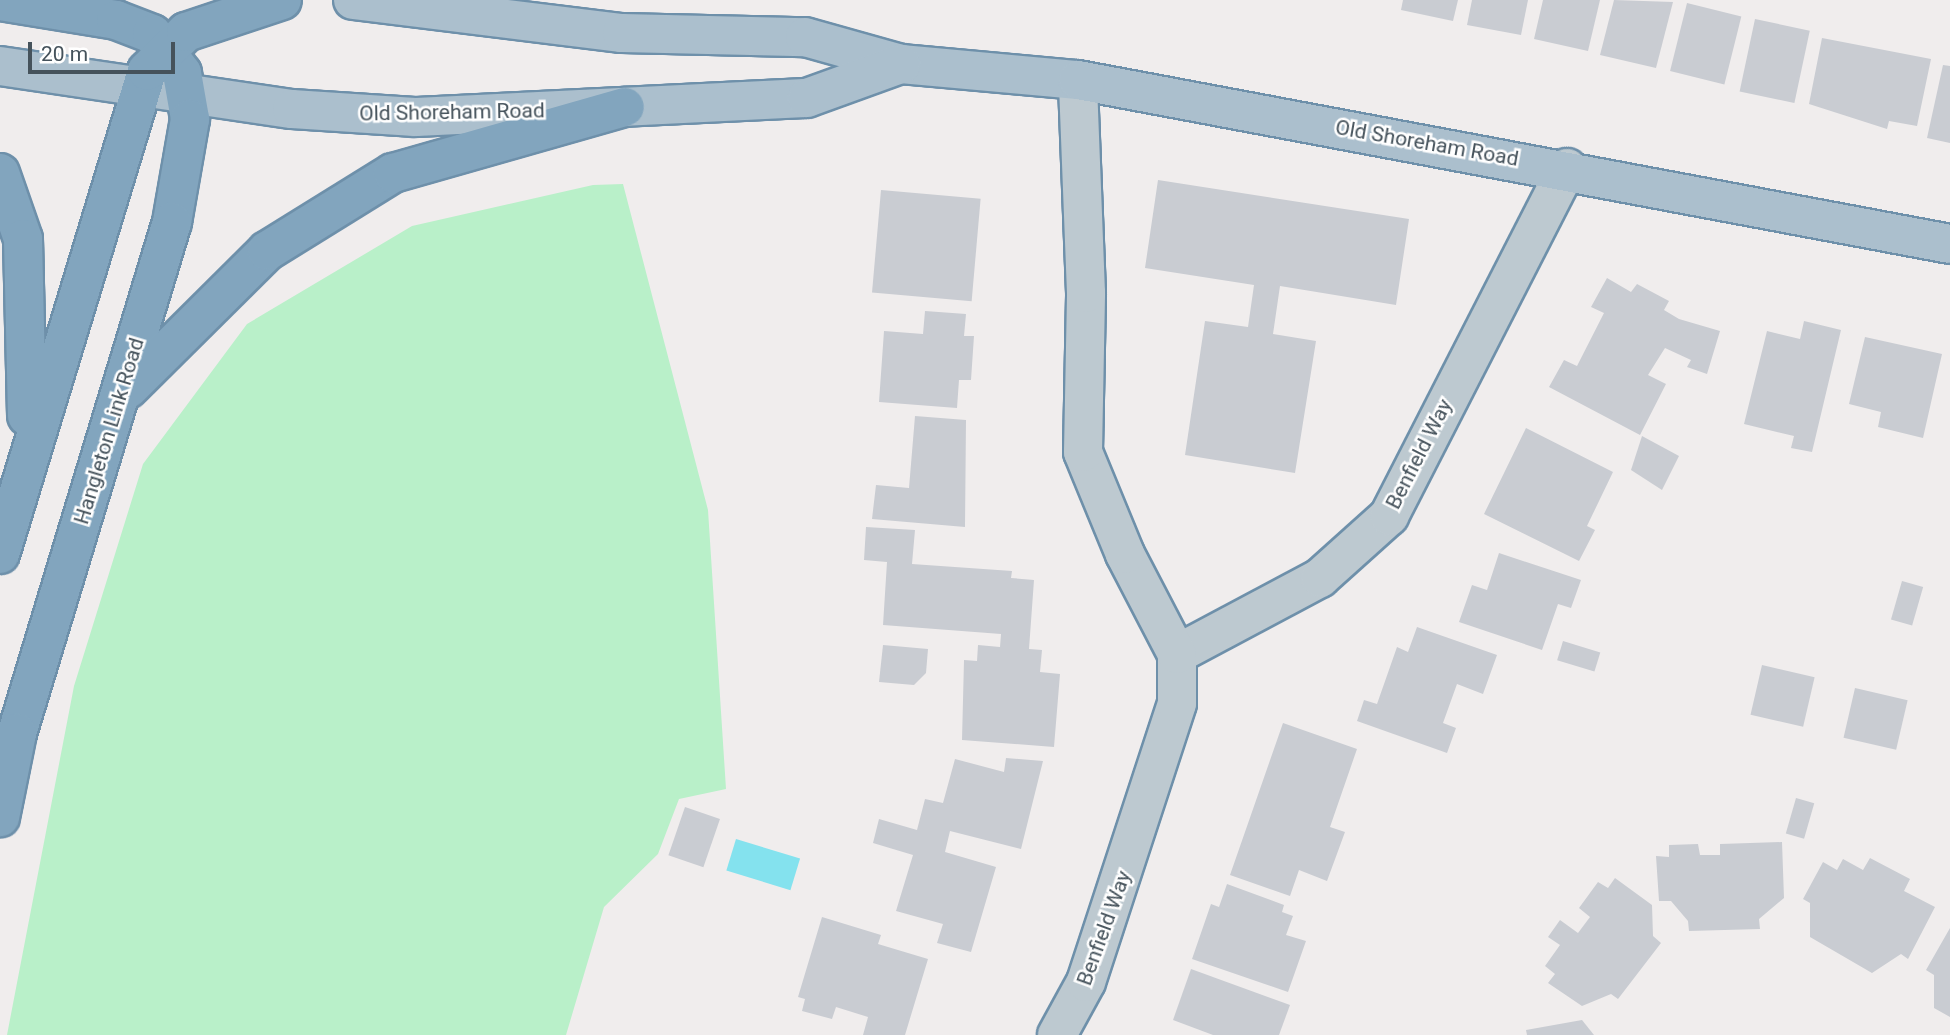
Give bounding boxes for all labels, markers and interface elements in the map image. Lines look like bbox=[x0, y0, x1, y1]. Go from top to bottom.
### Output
scale bar bbox=[32, 28, 178, 72]
text: 20 m bbox=[41, 42, 88, 66]
street label: Old Shoreham Road bbox=[359, 98, 545, 126]
street label: Old Shoreham Road bbox=[1333, 114, 1521, 172]
street label: Hangleton Link Road bbox=[69, 335, 149, 527]
street label: Benfield Way bbox=[1380, 395, 1458, 513]
street label: Benfield Way bbox=[1072, 867, 1136, 989]

